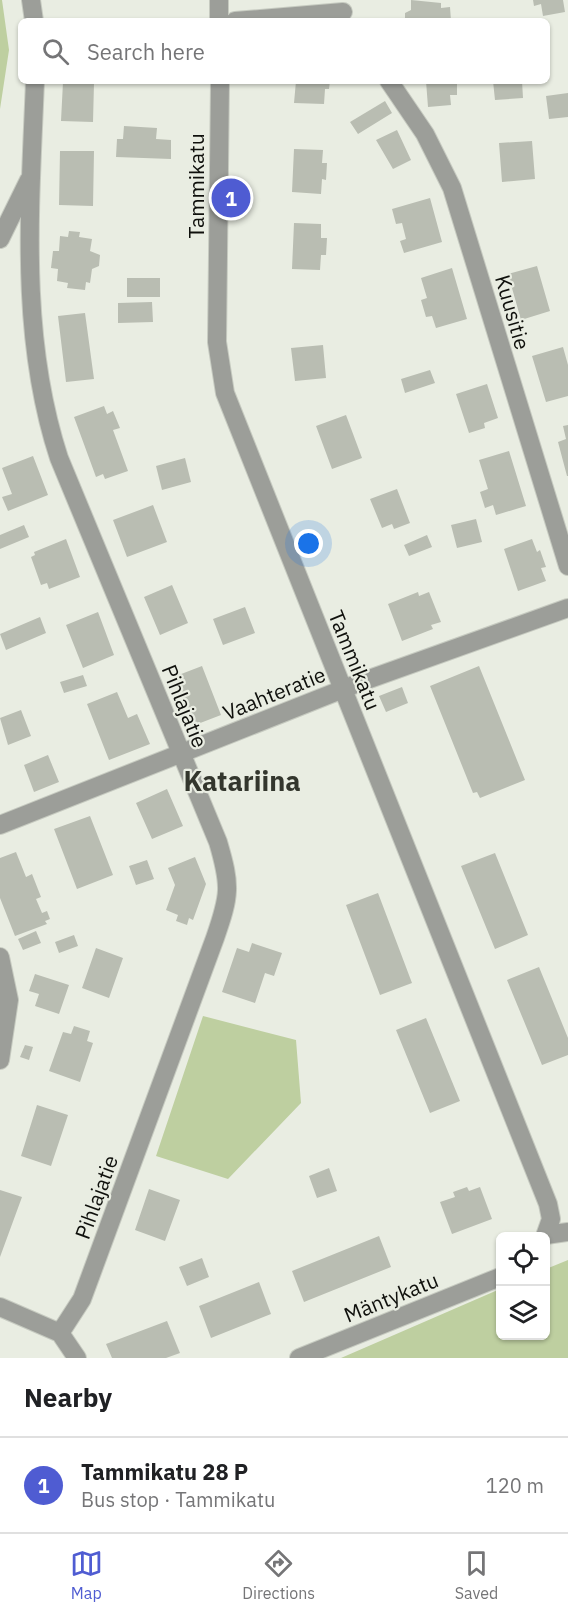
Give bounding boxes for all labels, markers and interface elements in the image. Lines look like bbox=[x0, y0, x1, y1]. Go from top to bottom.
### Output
search box bbox=[18, 18, 550, 84]
icon: search bbox=[39, 35, 72, 68]
text: Search here bbox=[87, 37, 205, 66]
street label: Tammikatu bbox=[182, 133, 210, 239]
pin: 1 bbox=[212, 176, 250, 220]
street label: Kuusitie bbox=[489, 271, 537, 353]
your location bbox=[294, 529, 323, 558]
street label: Tammikatu bbox=[322, 606, 388, 714]
street label: Pihlajatie bbox=[156, 660, 214, 752]
street label: Vaahteratie bbox=[219, 660, 329, 726]
district label: Katariina bbox=[183, 763, 301, 798]
street label: Pihlajatie bbox=[68, 1151, 124, 1243]
map controls bbox=[496, 1232, 550, 1340]
button: locate bbox=[496, 1232, 550, 1286]
street label: Mäntykatu bbox=[340, 1265, 442, 1329]
button: layers bbox=[496, 1286, 550, 1340]
text: Nearby bbox=[24, 1380, 112, 1414]
text: Tammikatu 28 P bbox=[81, 1457, 248, 1486]
text: 1 bbox=[38, 1472, 50, 1499]
text: 120 m bbox=[486, 1472, 544, 1499]
text: Bus stop · Tammikatu bbox=[81, 1486, 275, 1513]
tab: Map bbox=[70, 1547, 103, 1603]
tab: Directions bbox=[242, 1547, 315, 1603]
tab: Saved bbox=[455, 1547, 498, 1603]

